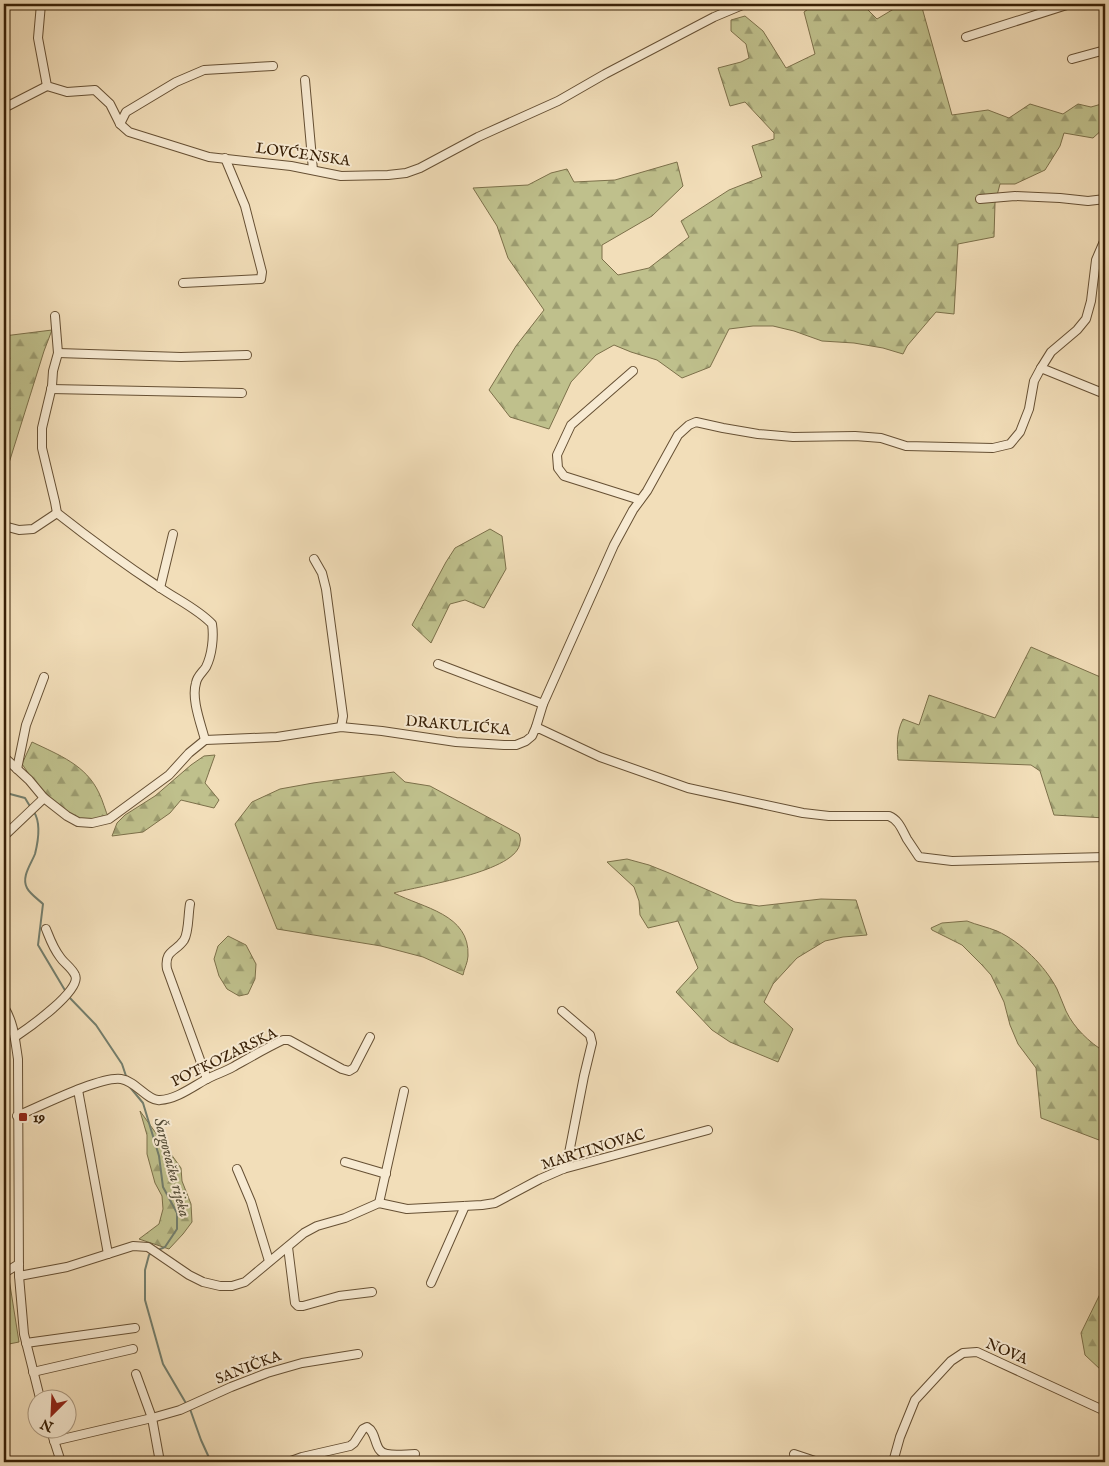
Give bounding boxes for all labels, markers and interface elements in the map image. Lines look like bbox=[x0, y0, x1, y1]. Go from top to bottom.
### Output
street label: LOVĆENSKA bbox=[254, 138, 352, 171]
street label: DRAKULIĆKA bbox=[405, 711, 512, 740]
street label: POTKOZARSKA bbox=[168, 1023, 281, 1091]
place label: 19 bbox=[33, 1108, 46, 1127]
marker: 19 bbox=[17, 1111, 29, 1123]
water label: Šargovačka rijeka bbox=[148, 1115, 195, 1219]
street label: MARTINOVAC bbox=[539, 1125, 648, 1174]
street label: NOVA bbox=[983, 1334, 1032, 1369]
street label: SANIČKA bbox=[213, 1346, 285, 1389]
north arrow bbox=[28, 1388, 78, 1438]
text: N bbox=[38, 1414, 57, 1436]

